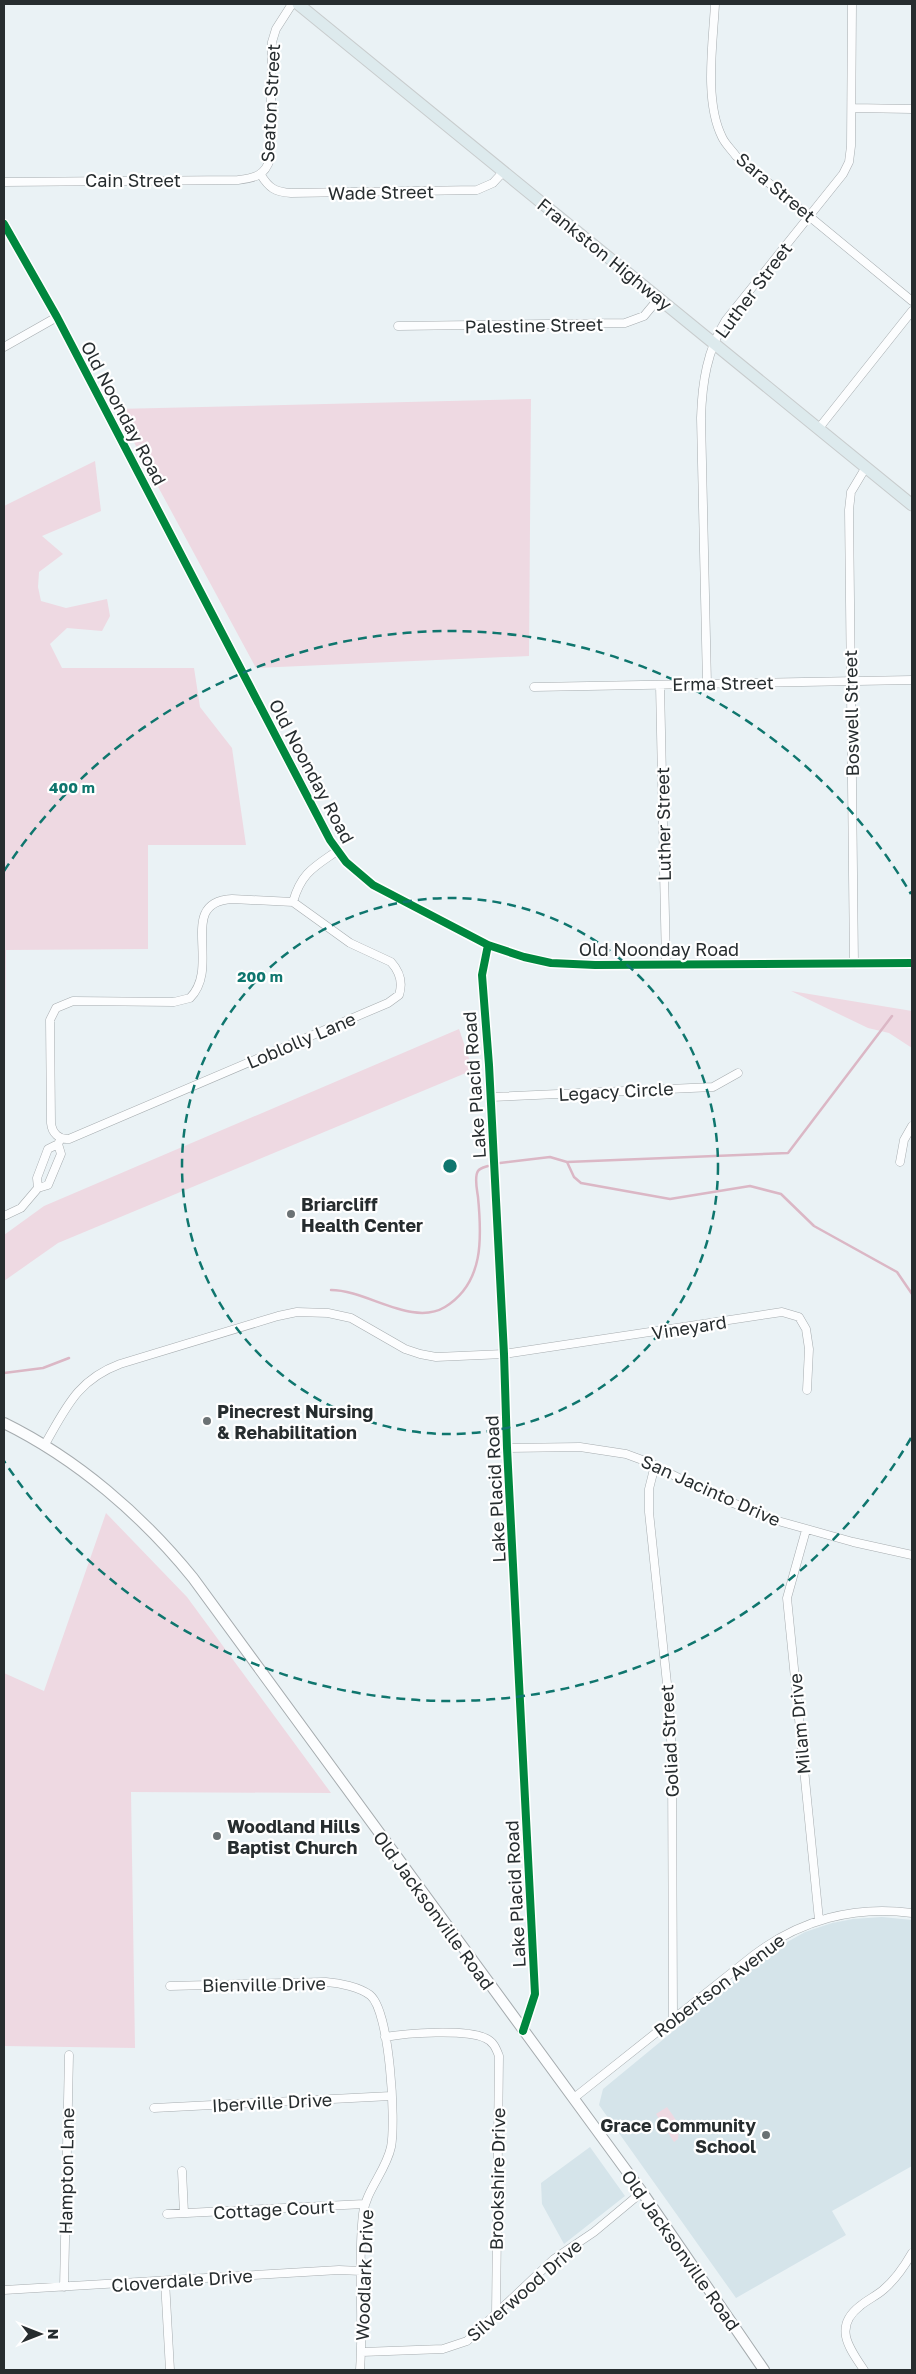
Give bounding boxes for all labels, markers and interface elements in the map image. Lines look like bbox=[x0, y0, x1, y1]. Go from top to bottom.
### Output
street label: Seaton Street bbox=[256, 43, 284, 163]
street label: Sara Street bbox=[732, 148, 820, 226]
street label: Cain Street bbox=[85, 169, 181, 191]
street label: Wade Street bbox=[328, 180, 434, 204]
street label: Frankston Highway bbox=[533, 193, 677, 315]
street label: Luther Street bbox=[710, 238, 796, 342]
street label: Palestine Street bbox=[464, 313, 604, 337]
street label: Old Noonday Road bbox=[77, 337, 171, 489]
street label: Boswell Street bbox=[839, 650, 863, 776]
street label: Erma Street bbox=[672, 671, 774, 695]
street label: Old Noonday Road bbox=[265, 695, 359, 847]
street label: Luther Street bbox=[651, 767, 675, 881]
text: 400 m bbox=[49, 778, 95, 796]
street label: Old Noonday Road bbox=[579, 938, 739, 960]
text: 200 m bbox=[237, 967, 283, 985]
street label: Loblolly Lane bbox=[243, 1007, 359, 1073]
street label: Lake Placid Road bbox=[458, 1011, 490, 1159]
street label: Legacy Circle bbox=[558, 1077, 674, 1105]
centre of rings bbox=[441, 1157, 459, 1175]
place label: Briarcliff Health Center bbox=[301, 1193, 423, 1236]
marker: Briarcliff Health Center bbox=[285, 1208, 297, 1220]
street label: Vineyard bbox=[650, 1310, 728, 1344]
place label: Pinecrest Nursing & Rehabilitation bbox=[217, 1400, 373, 1443]
marker: Pinecrest Nursing & Rehabilitation bbox=[201, 1415, 213, 1427]
street label: Lake Placid Road bbox=[480, 1415, 510, 1563]
street label: San Jacinto Drive bbox=[638, 1449, 784, 1531]
street label: Milam Drive bbox=[784, 1673, 814, 1775]
street label: Goliad Street bbox=[655, 1684, 683, 1798]
place label: Woodland Hills Baptist Church bbox=[227, 1815, 360, 1858]
street label: Lake Placid Road bbox=[500, 1820, 530, 1968]
street label: Old Jacksonville Road bbox=[369, 1826, 499, 1994]
marker: Woodland Hills Baptist Church bbox=[211, 1830, 223, 1842]
street label: Robertson Avenue bbox=[649, 1929, 789, 2041]
street label: Bienville Drive bbox=[202, 1972, 326, 1996]
street label: Iberville Drive bbox=[211, 2088, 333, 2116]
street label: Hampton Lane bbox=[54, 2108, 78, 2234]
street label: Brookshire Drive bbox=[485, 2108, 509, 2250]
place label: Grace Community School bbox=[600, 2114, 756, 2157]
marker: Grace Community School bbox=[760, 2129, 772, 2141]
street label: Old Jacksonville Road bbox=[617, 2165, 745, 2335]
street label: Cottage Court bbox=[213, 2195, 335, 2223]
street label: Woodlark Drive bbox=[351, 2209, 377, 2341]
street label: Silverwood Drive bbox=[462, 2234, 586, 2346]
street label: Cloverdale Drive bbox=[111, 2264, 253, 2296]
north arrow bbox=[15, 2309, 65, 2359]
text: N bbox=[45, 2329, 62, 2339]

